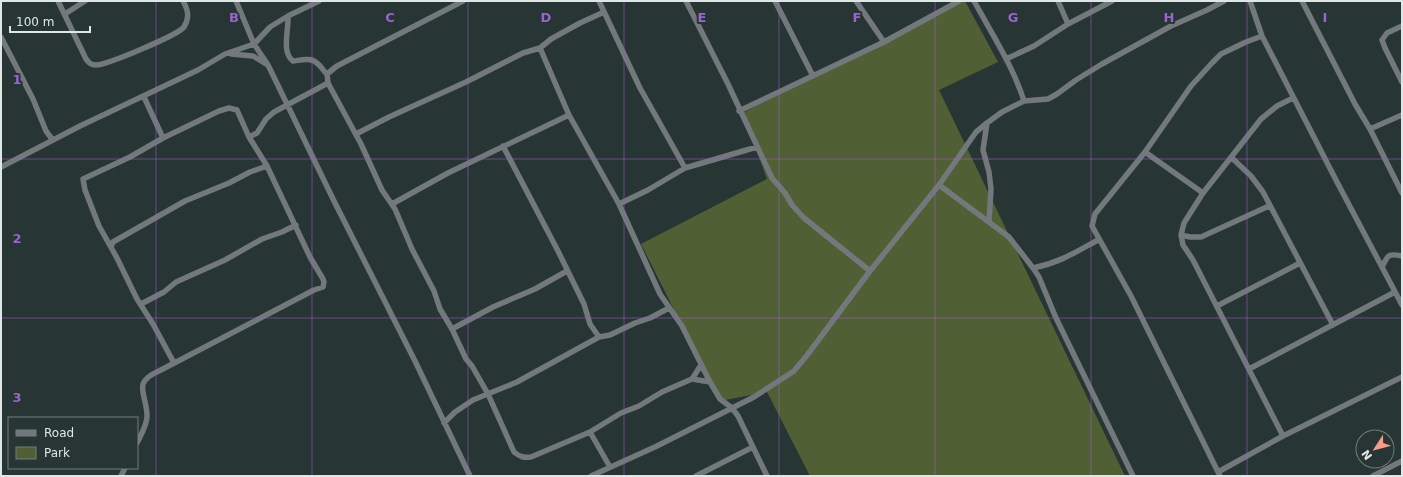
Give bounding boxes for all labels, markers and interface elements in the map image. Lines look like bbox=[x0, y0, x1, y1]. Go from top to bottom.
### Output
scale bar bbox=[10, 8, 90, 34]
text: B bbox=[229, 10, 239, 25]
text: C bbox=[385, 10, 395, 25]
text: D bbox=[541, 10, 552, 25]
text: E bbox=[698, 10, 706, 25]
text: F bbox=[853, 10, 861, 25]
text: G bbox=[1008, 10, 1018, 25]
text: H bbox=[1164, 10, 1174, 25]
text: I bbox=[1323, 10, 1327, 25]
text: 100 m bbox=[16, 15, 54, 29]
text: 1 bbox=[12, 72, 22, 87]
text: 2 bbox=[12, 231, 22, 246]
text: 3 bbox=[12, 390, 22, 405]
legend bbox=[8, 417, 138, 469]
text: Road bbox=[44, 426, 74, 440]
north arrow bbox=[1355, 429, 1395, 469]
text: Park bbox=[44, 446, 70, 460]
text: N bbox=[1359, 447, 1375, 462]

